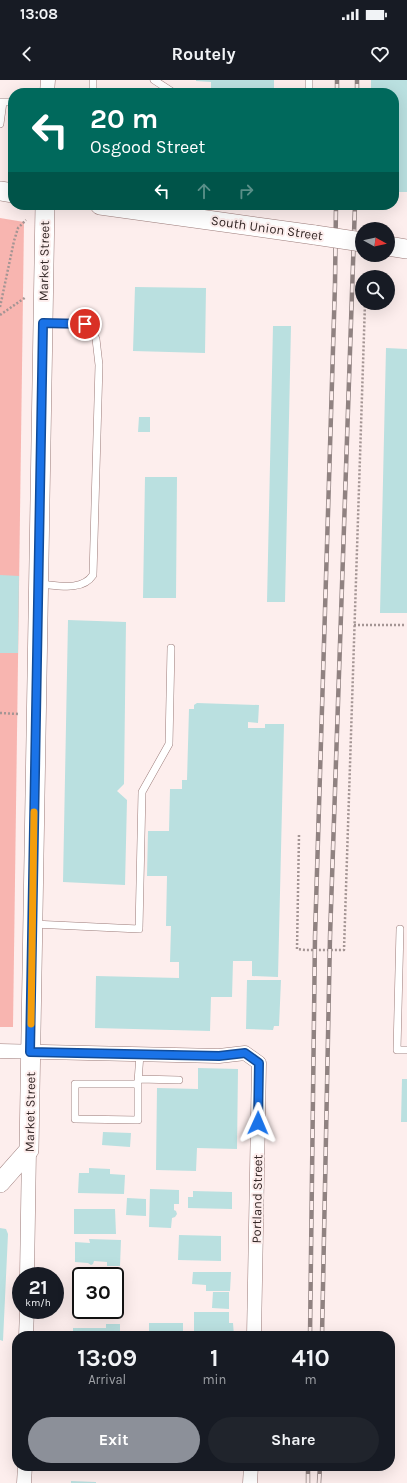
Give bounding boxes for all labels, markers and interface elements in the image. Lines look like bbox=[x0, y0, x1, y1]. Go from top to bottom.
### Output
text: 13:08 bbox=[20, 5, 58, 23]
icon: back bbox=[16, 43, 38, 65]
text: Routely bbox=[171, 43, 236, 65]
icon: heart bbox=[369, 43, 391, 65]
text: 20 m bbox=[90, 102, 158, 135]
icon: left bbox=[24, 104, 76, 156]
text: Osgood Street bbox=[90, 136, 205, 158]
icon: left bbox=[151, 180, 173, 202]
icon: ahead bbox=[193, 180, 215, 202]
icon: right bbox=[235, 180, 257, 202]
street label: South Union Street bbox=[210, 213, 324, 243]
street label: Market Street bbox=[36, 221, 52, 301]
north arrow bbox=[355, 222, 395, 262]
map controls bbox=[355, 222, 395, 310]
button: search bbox=[355, 270, 395, 310]
pin bbox=[68, 307, 102, 341]
icon: arrive bbox=[74, 313, 96, 335]
street label: Market Street bbox=[22, 1072, 38, 1152]
position arrow bbox=[237, 1102, 279, 1144]
street label: Portland Street bbox=[249, 1154, 265, 1244]
speed limit sign: 30 bbox=[72, 1267, 124, 1319]
text: 21 bbox=[28, 1276, 48, 1299]
text: km/h bbox=[25, 1297, 51, 1309]
text: 13:09 bbox=[77, 1344, 137, 1372]
text: 1 bbox=[210, 1344, 219, 1372]
text: 410 bbox=[292, 1344, 330, 1372]
text: Arrival bbox=[88, 1372, 126, 1387]
text: min bbox=[202, 1372, 226, 1387]
text: m bbox=[305, 1372, 317, 1387]
button: Exit bbox=[28, 1417, 200, 1463]
button: Share bbox=[208, 1417, 379, 1463]

